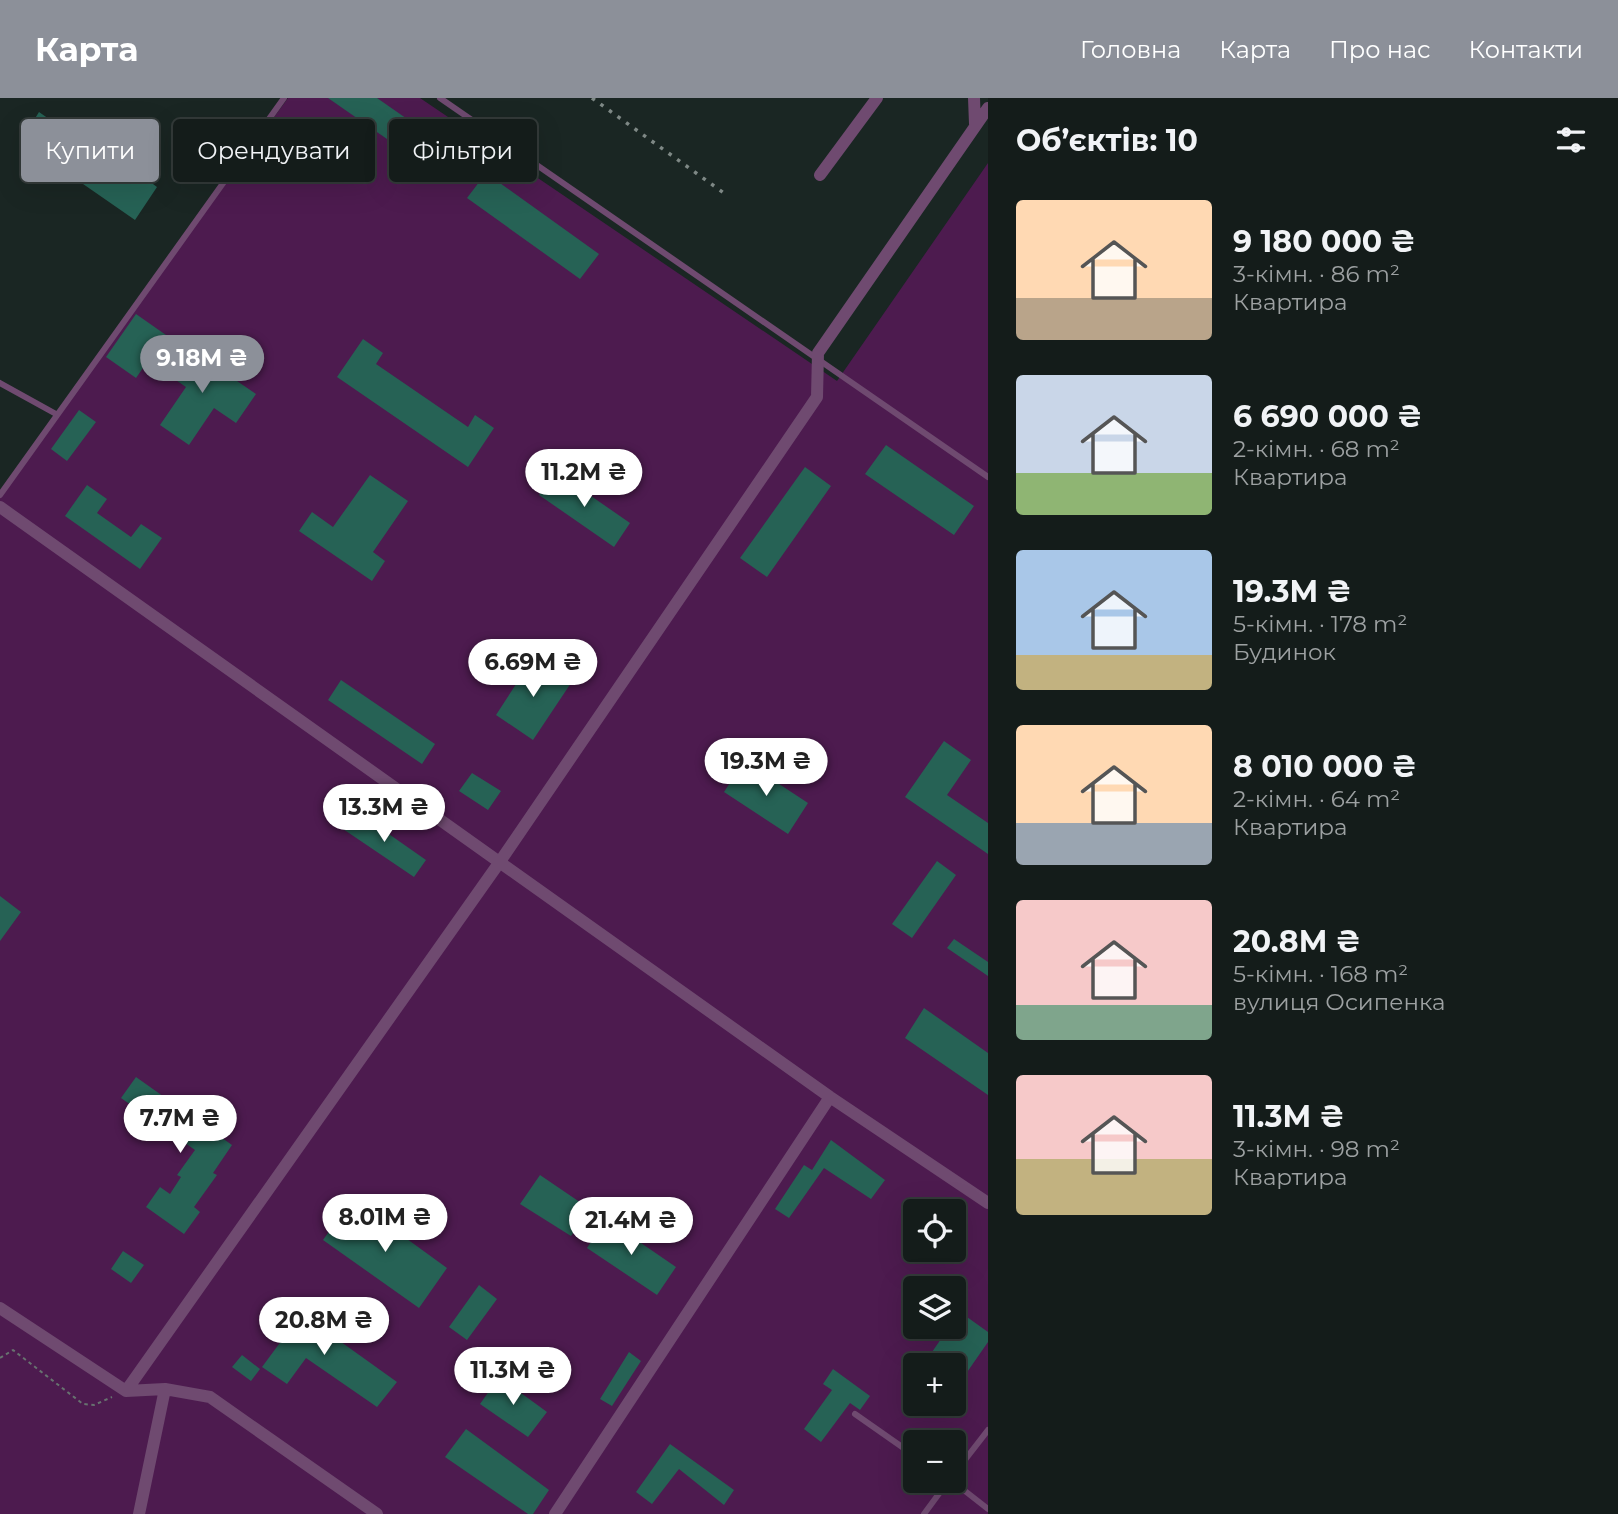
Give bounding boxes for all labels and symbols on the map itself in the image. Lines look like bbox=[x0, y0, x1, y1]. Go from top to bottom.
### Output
pin: 9.18M ₴ bbox=[137, 336, 267, 395]
pin: 11.2M ₴ bbox=[519, 450, 649, 509]
pin: 6.69M ₴ bbox=[468, 640, 598, 699]
pin: 19.3M ₴ bbox=[701, 738, 831, 798]
pin: 13.3M ₴ bbox=[319, 784, 449, 844]
pin: 7.7M ₴ bbox=[123, 1096, 237, 1155]
pin: 8.01M ₴ bbox=[320, 1194, 450, 1254]
pin: 21.4M ₴ bbox=[566, 1198, 696, 1257]
pin: 20.8M ₴ bbox=[259, 1298, 389, 1357]
pin: 11.3M ₴ bbox=[448, 1348, 578, 1407]

